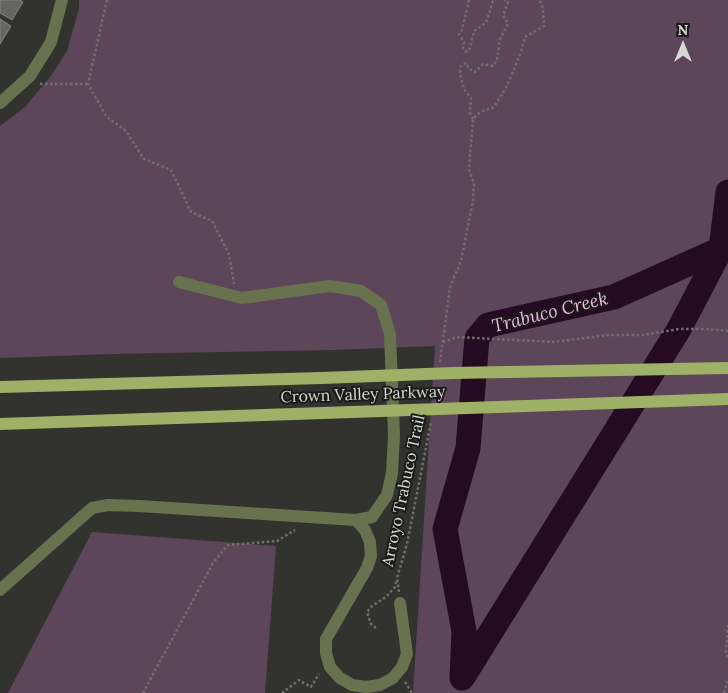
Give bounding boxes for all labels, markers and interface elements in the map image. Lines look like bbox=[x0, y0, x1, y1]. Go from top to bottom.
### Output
north arrow bbox=[658, 20, 708, 70]
text: N bbox=[678, 21, 688, 39]
water label: Trabuco Creek bbox=[490, 288, 610, 338]
street label: Crown Valley Parkway bbox=[280, 383, 446, 407]
street label: Arroyo Trabuco Trail bbox=[379, 413, 429, 569]

